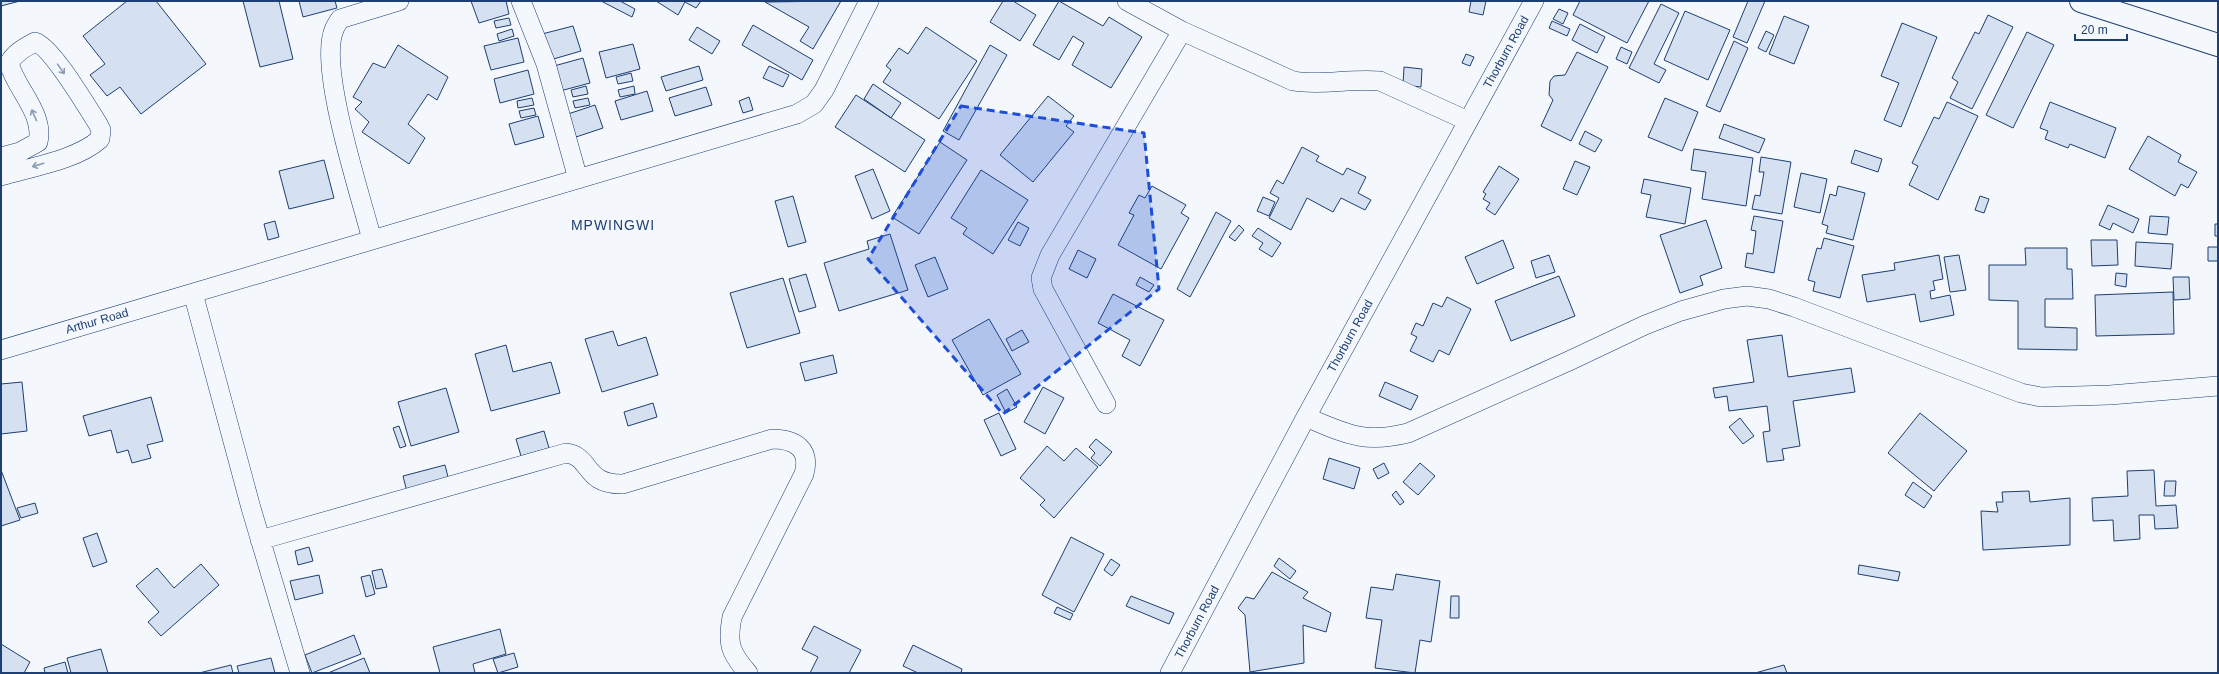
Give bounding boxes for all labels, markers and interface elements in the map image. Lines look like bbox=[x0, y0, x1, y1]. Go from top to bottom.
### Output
street label: Thorburn Road bbox=[1480, 13, 1532, 91]
scale bar bbox=[2075, 16, 2127, 42]
text: 20 m bbox=[2081, 23, 2108, 37]
one-way arrow bbox=[57, 64, 65, 75]
one-way arrow bbox=[30, 109, 37, 121]
one-way arrow bbox=[32, 162, 45, 169]
district label: MPWINGWI bbox=[571, 217, 655, 233]
street label: Thorburn Road bbox=[1324, 297, 1376, 375]
street label: Arthur Road bbox=[64, 305, 130, 337]
street label: Thorburn Road bbox=[1172, 583, 1222, 661]

